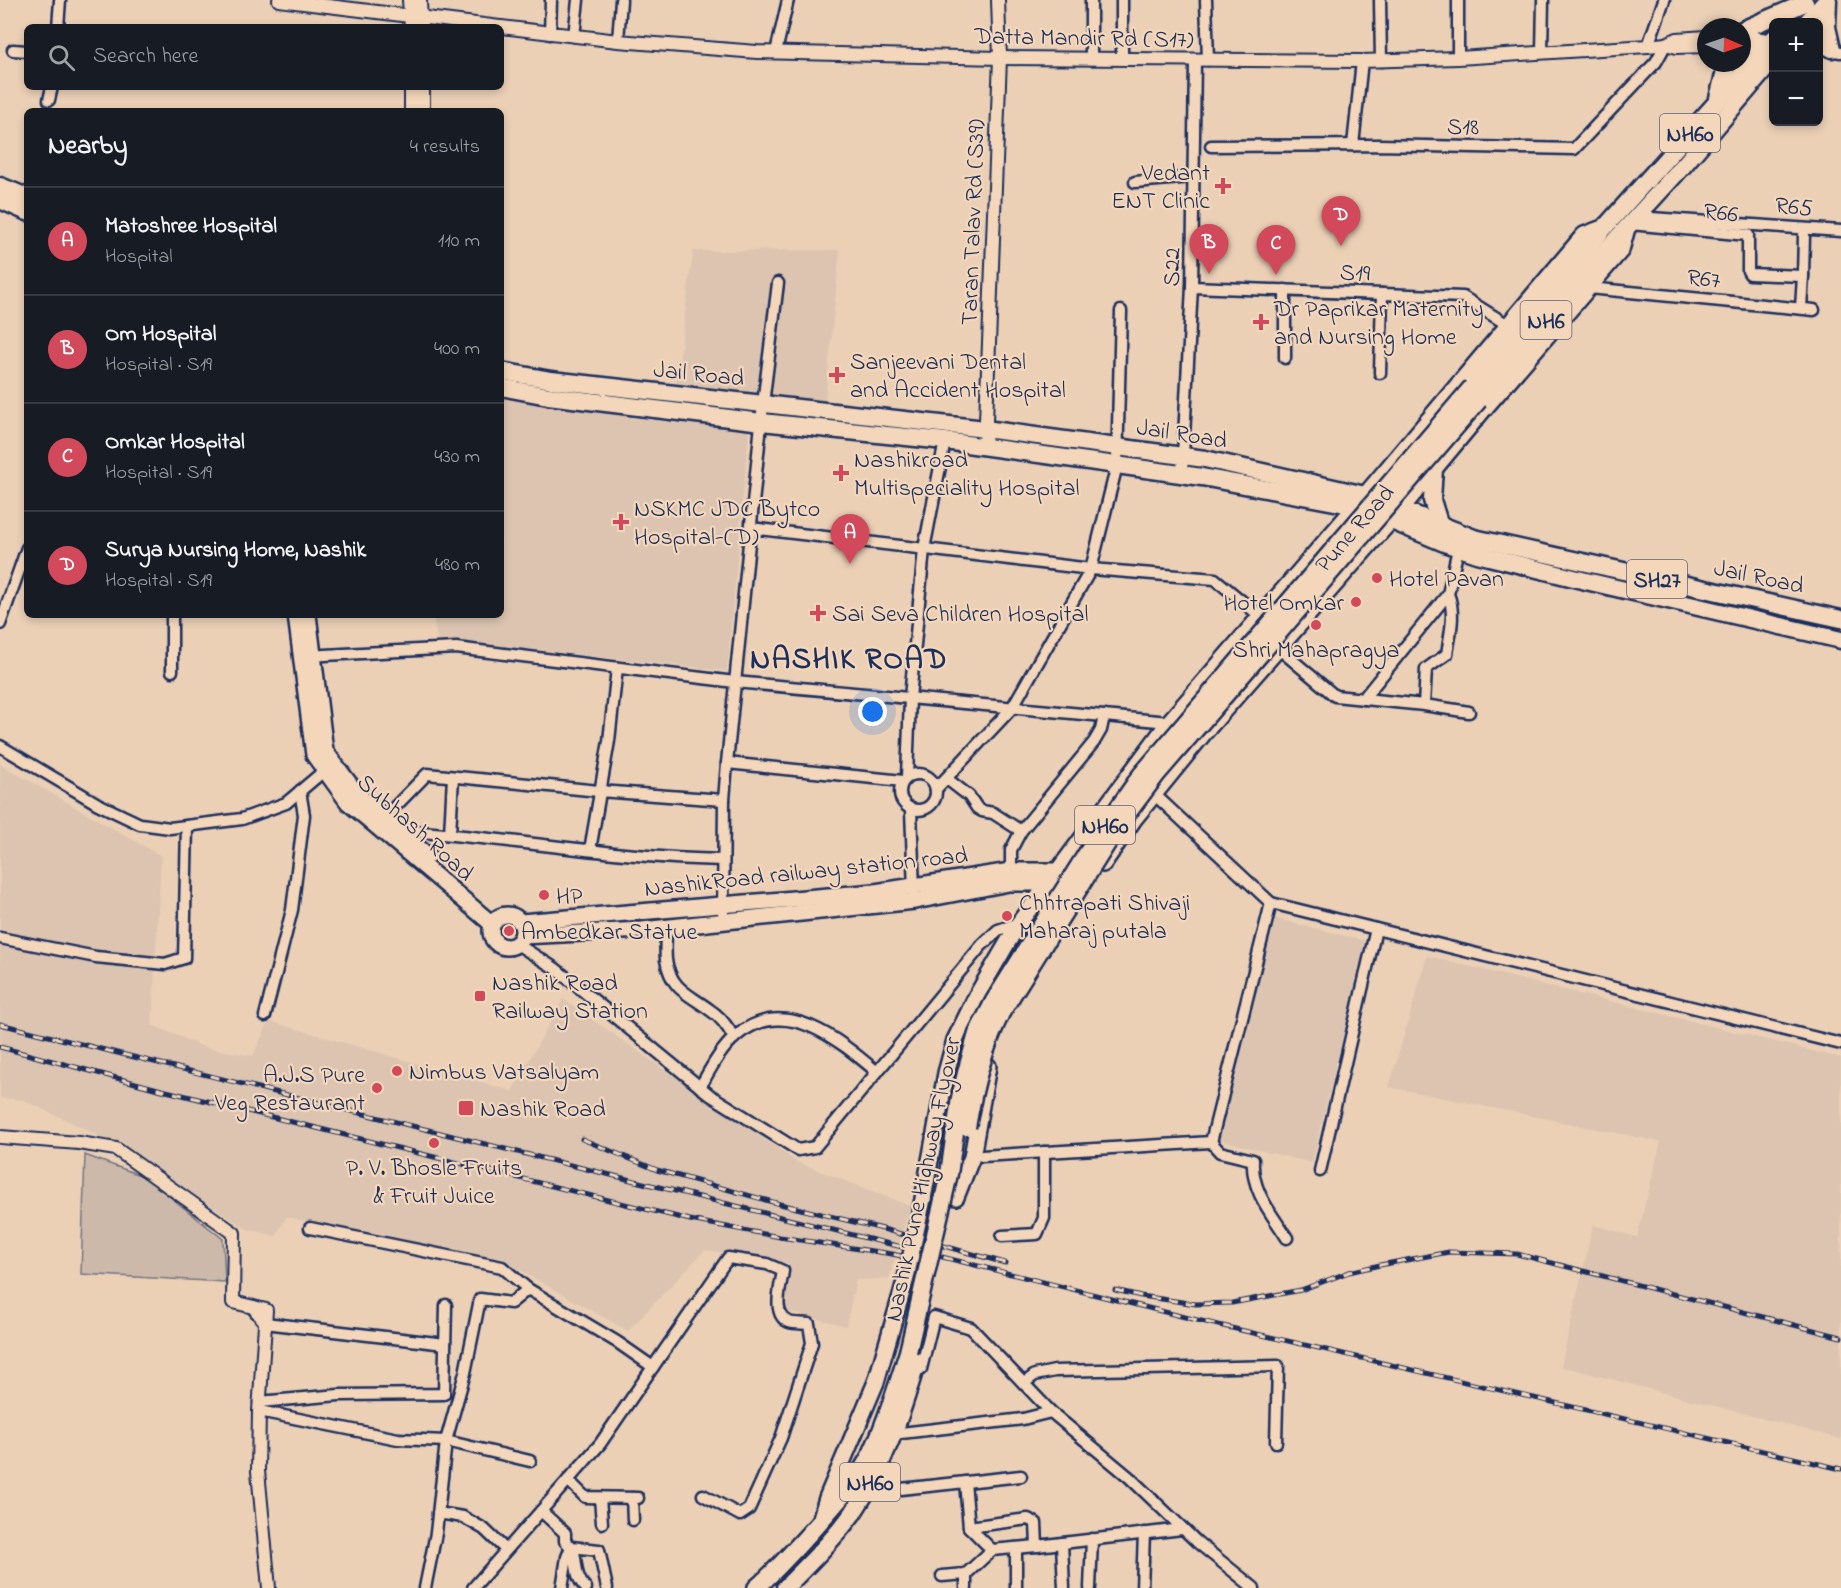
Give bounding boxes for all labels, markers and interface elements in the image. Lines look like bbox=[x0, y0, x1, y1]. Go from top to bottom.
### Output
north arrow bbox=[1697, 18, 1751, 72]
map controls bbox=[1769, 18, 1823, 126]
button: + bbox=[1769, 18, 1823, 72]
street label: Datta Mandir Rd (S17) bbox=[973, 20, 1194, 59]
search box bbox=[24, 24, 504, 90]
icon: search bbox=[45, 41, 78, 74]
text: Search here bbox=[93, 41, 198, 73]
button: − bbox=[1769, 72, 1823, 126]
street label: S18 bbox=[1447, 111, 1479, 146]
road number: NH60 bbox=[1660, 114, 1720, 152]
street label: Taran Talav Rd (S39) bbox=[953, 118, 996, 326]
text: Nearby bbox=[48, 128, 127, 166]
text: 4 results bbox=[410, 133, 480, 162]
place label: Vedant ENT Clinic bbox=[1111, 157, 1210, 220]
marker: Vedant ENT Clinic bbox=[1214, 177, 1232, 195]
street label: R65 bbox=[1774, 189, 1814, 228]
street label: R66 bbox=[1702, 195, 1740, 234]
pin: D bbox=[1322, 196, 1360, 246]
text: Matoshree Hospital bbox=[105, 211, 277, 243]
pin: B bbox=[1190, 224, 1228, 274]
pin: C bbox=[1256, 226, 1296, 275]
text: A bbox=[61, 227, 74, 256]
text: 110 m bbox=[438, 227, 480, 256]
text: Hospital bbox=[105, 243, 173, 272]
street label: S22 bbox=[1156, 247, 1191, 287]
street label: S19 bbox=[1339, 256, 1371, 293]
street label: R67 bbox=[1685, 261, 1722, 300]
place label: Dr Paprikar Maternity and Nursing Home bbox=[1273, 293, 1484, 356]
road number: NH6 bbox=[1520, 301, 1572, 339]
marker: Dr Paprikar Maternity and Nursing Home bbox=[1252, 313, 1270, 331]
text: Om Hospital bbox=[105, 319, 216, 351]
text: B bbox=[61, 335, 74, 364]
text: 400 m bbox=[434, 335, 480, 364]
place label: Sanjeevani Dental and Accident Hospital bbox=[850, 346, 1066, 409]
text: Hospital · S19 bbox=[105, 351, 212, 380]
street label: Jail Road bbox=[652, 353, 746, 398]
marker: Sanjeevani Dental and Accident Hospital bbox=[828, 366, 846, 384]
street label: Jail Road bbox=[1134, 411, 1230, 460]
text: Omkar Hospital bbox=[105, 427, 245, 459]
text: C bbox=[62, 443, 73, 472]
text: 430 m bbox=[434, 443, 480, 472]
place label: Nashikroad Multispeciality Hospital bbox=[854, 444, 1079, 508]
text: Hospital · S19 bbox=[105, 459, 212, 488]
marker: Nashikroad Multispeciality Hospital bbox=[832, 464, 850, 482]
street label: Pune Road bbox=[1308, 477, 1404, 581]
place label: NSKMC JDC Bytco Hospital-(D) bbox=[634, 493, 820, 556]
marker: NSKMC JDC Bytco Hospital-(D) bbox=[612, 513, 630, 531]
pin: A bbox=[830, 514, 870, 564]
text: Surya Nursing Home, Nashik bbox=[105, 535, 366, 567]
text: D bbox=[60, 551, 75, 580]
text: 480 m bbox=[435, 551, 480, 580]
street label: Jail Road bbox=[1710, 552, 1807, 605]
road number: SH27 bbox=[1627, 560, 1687, 598]
place label: Hotel Pavan bbox=[1389, 563, 1504, 598]
text: Hospital · S19 bbox=[105, 567, 212, 596]
marker: Hotel Pavan bbox=[1370, 571, 1384, 585]
place label: Hotel Omkar bbox=[1223, 587, 1345, 622]
marker: Hotel Omkar bbox=[1349, 595, 1363, 609]
place label: Sai Seva Children Hospital bbox=[832, 598, 1089, 633]
marker: Sai Seva Children Hospital bbox=[809, 604, 827, 622]
marker: Shri Mahapragya bbox=[1309, 618, 1323, 632]
place label: Shri Mahapragya bbox=[1232, 634, 1400, 670]
district label: NASHIK ROAD bbox=[750, 639, 948, 683]
your location bbox=[858, 697, 887, 726]
street label: Subhash Road bbox=[348, 767, 481, 891]
road number: NH60 bbox=[1075, 806, 1135, 844]
street label: NashikRoad railway station road bbox=[643, 839, 970, 909]
place label: HP bbox=[556, 880, 583, 915]
place label: Chhtrapati Shivaji Maharaj putala bbox=[1019, 887, 1190, 950]
marker: HP bbox=[537, 888, 551, 902]
marker: Chhtrapati Shivaji Maharaj putala bbox=[1000, 909, 1014, 923]
place label: Ambedkar Statue bbox=[521, 916, 697, 951]
marker: Ambedkar Statue bbox=[502, 924, 516, 938]
place label: Nashik Road Railway Station bbox=[492, 967, 648, 1031]
marker: Nashik Road Railway Station bbox=[473, 989, 487, 1003]
street label: Nashik Pune Highway Flyover bbox=[877, 1033, 973, 1325]
place label: Nimbus Vatsalyam bbox=[409, 1056, 599, 1092]
place label: A.J.S Pure Veg Restaurant bbox=[214, 1059, 365, 1122]
marker: Nimbus Vatsalyam bbox=[390, 1064, 404, 1078]
marker: A.J.S Pure Veg Restaurant bbox=[370, 1081, 384, 1095]
place label: Nashik Road bbox=[480, 1093, 606, 1128]
marker: Nashik Road bbox=[457, 1099, 475, 1117]
marker: P. V. Bhosle Fruits & Fruit Juice bbox=[427, 1136, 441, 1150]
place label: P. V. Bhosle Fruits & Fruit Juice bbox=[346, 1152, 522, 1215]
road number: NH60 bbox=[840, 1463, 900, 1501]

